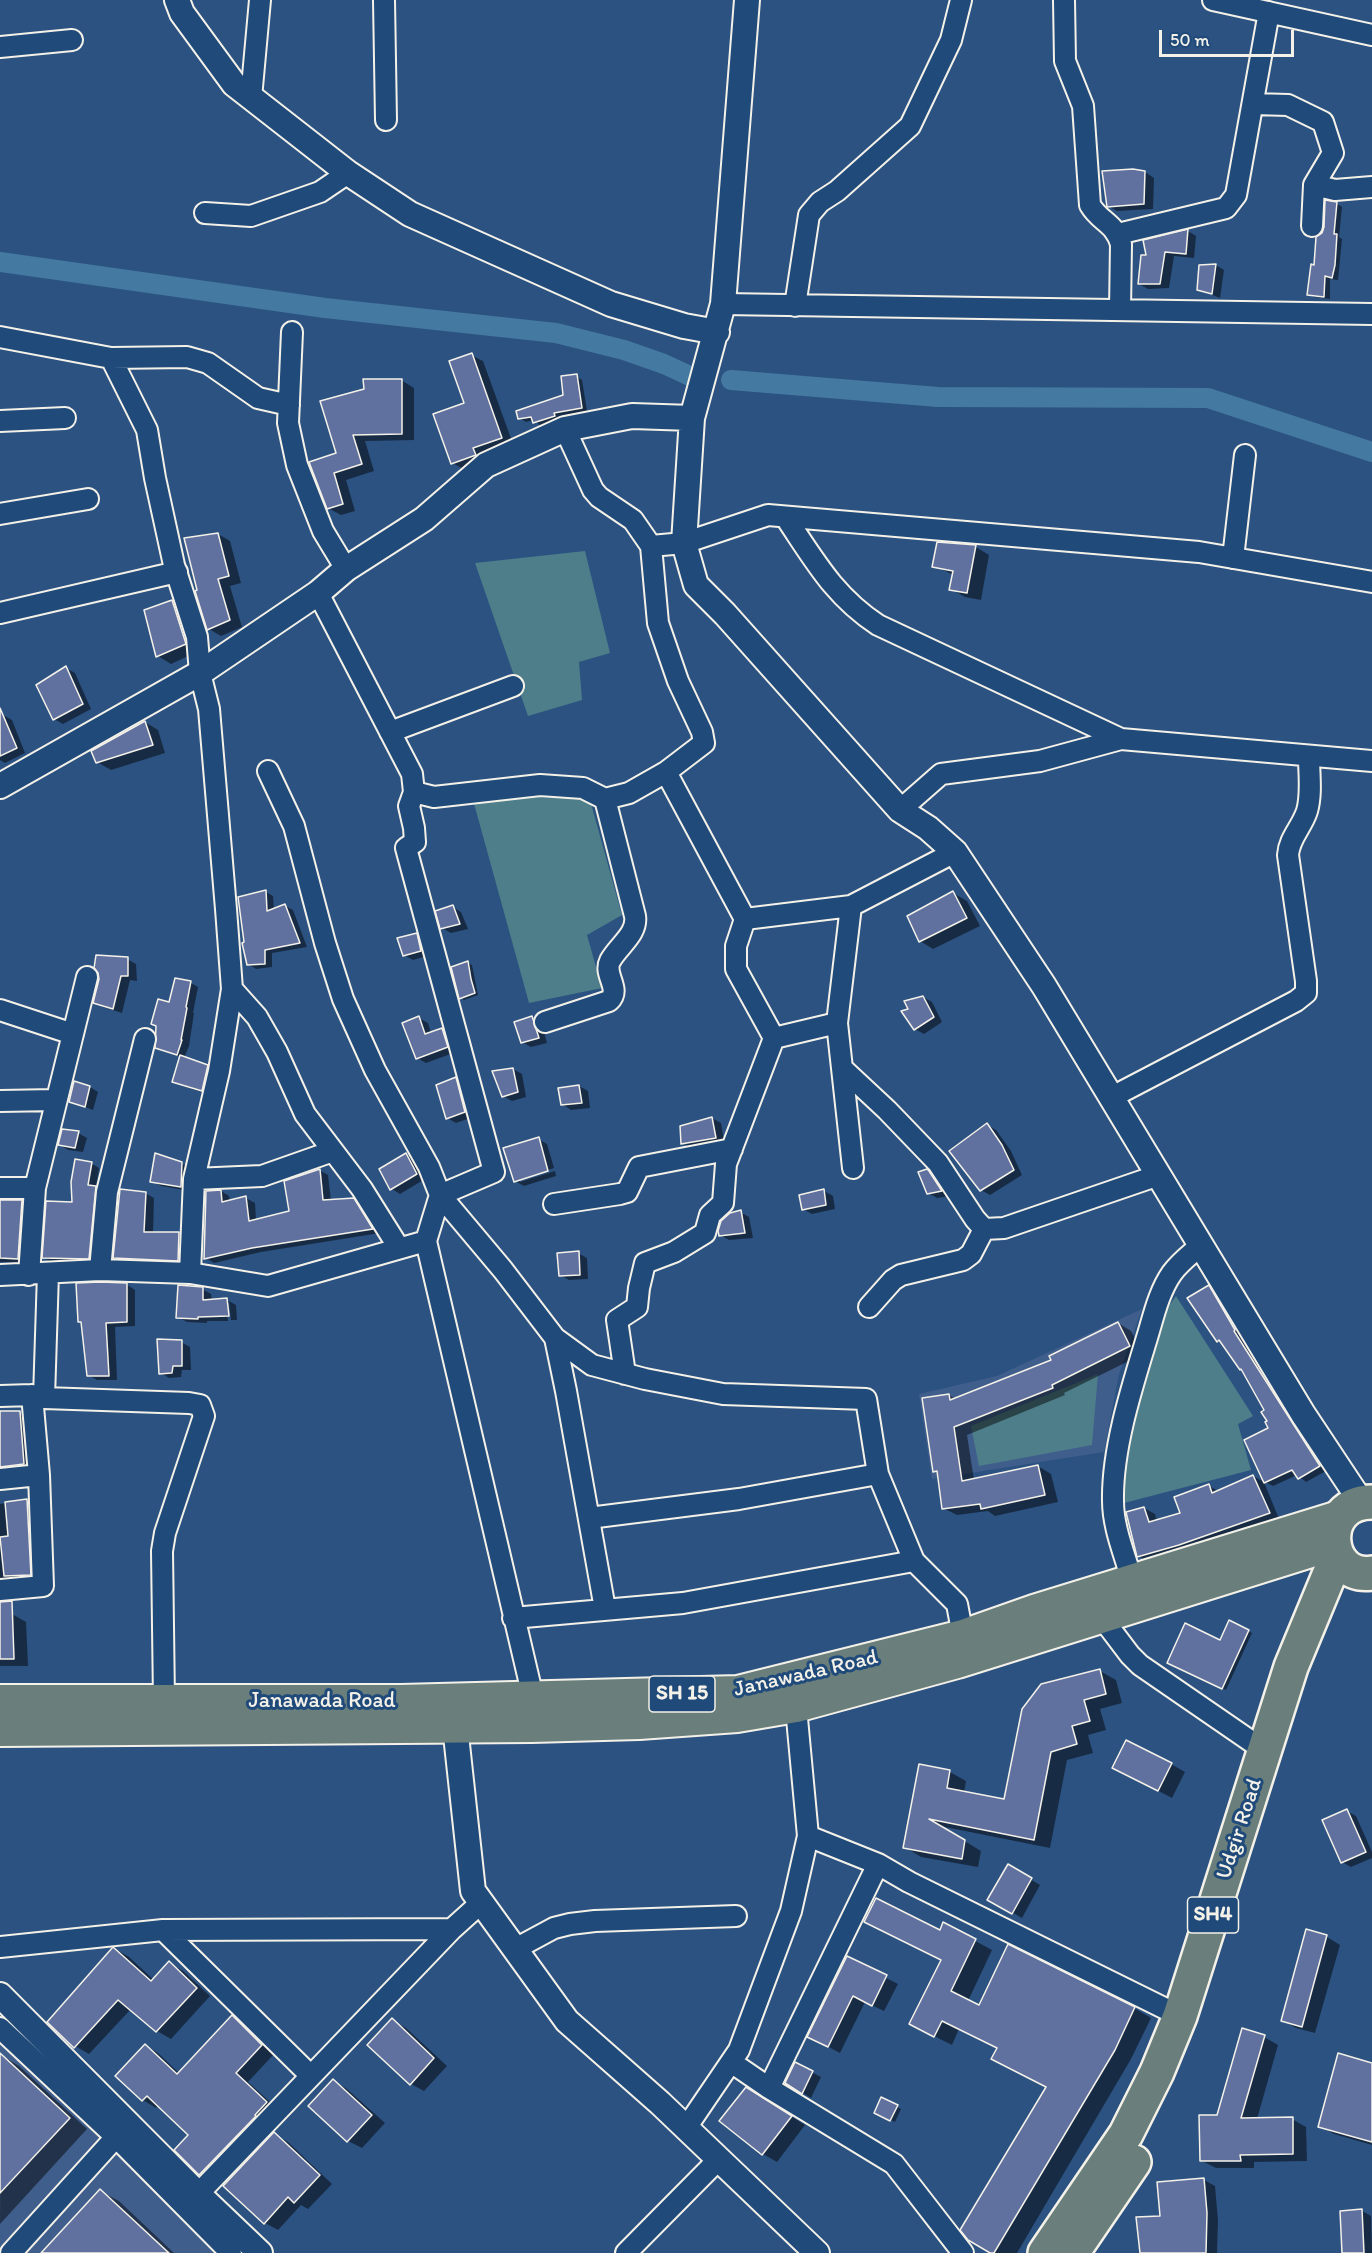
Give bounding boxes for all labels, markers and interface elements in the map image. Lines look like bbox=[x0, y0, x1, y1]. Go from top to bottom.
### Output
scale bar bbox=[1162, 18, 1297, 56]
text: 50 m bbox=[1170, 29, 1210, 51]
street label: Janawada Road bbox=[731, 1645, 881, 1703]
road number: SH 15 bbox=[649, 1676, 715, 1712]
street label: Janawada Road bbox=[248, 1688, 396, 1714]
street label: Udgir Road bbox=[1211, 1775, 1269, 1883]
road number: SH4 bbox=[1188, 1897, 1238, 1933]

